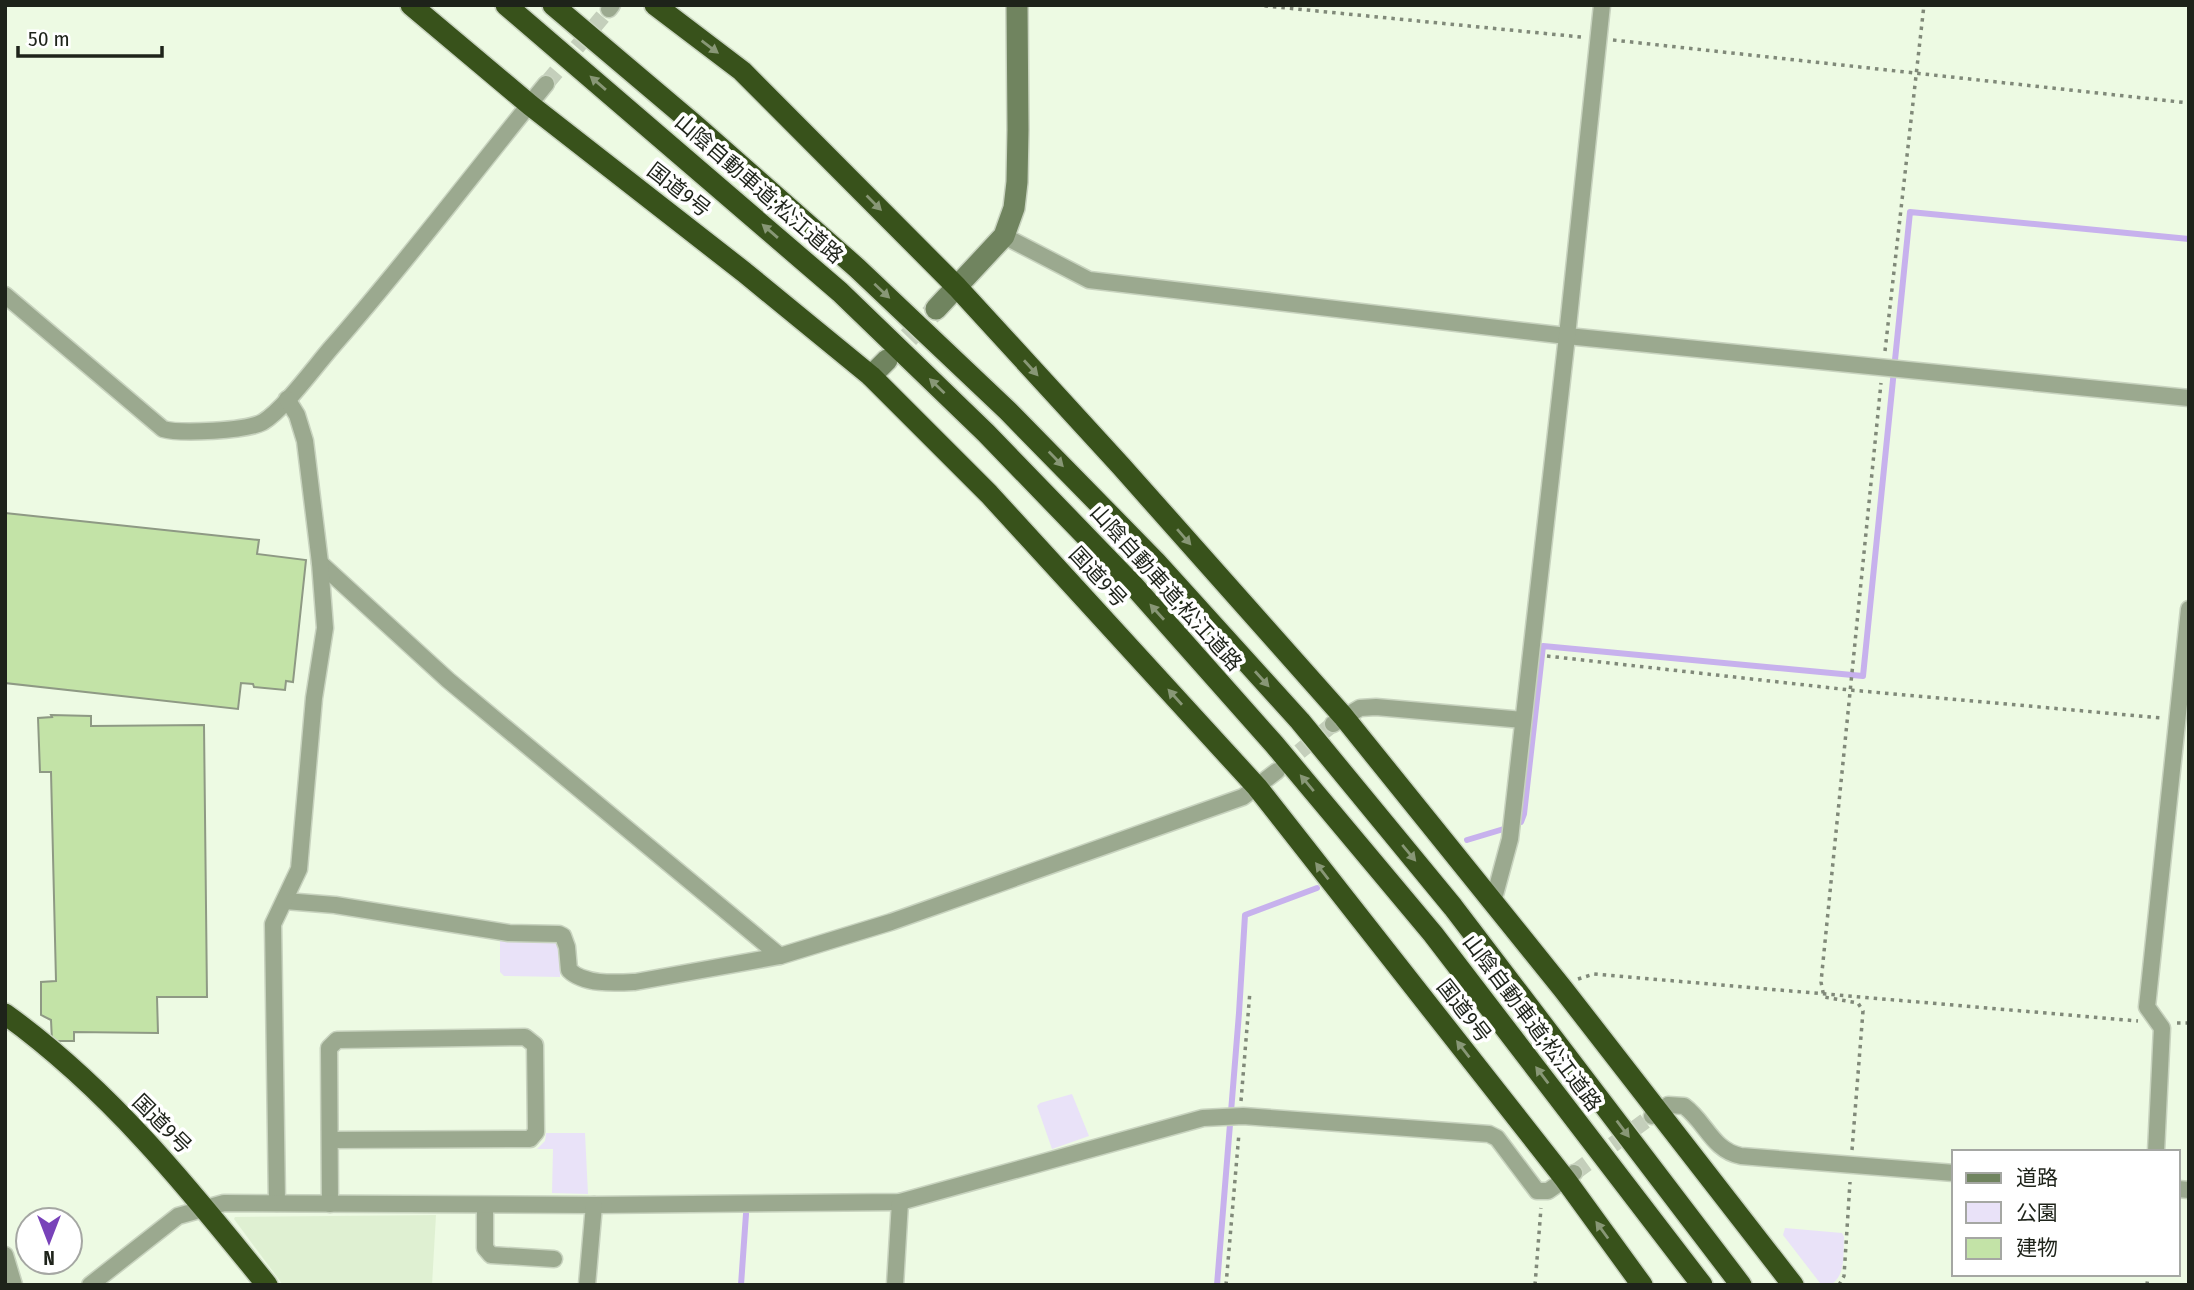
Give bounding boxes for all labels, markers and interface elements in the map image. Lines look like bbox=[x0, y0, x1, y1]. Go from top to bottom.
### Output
scale bar bbox=[18, 14, 161, 58]
text: 50 m bbox=[28, 26, 70, 52]
one-way arrow bbox=[700, 39, 718, 54]
one-way arrow bbox=[589, 75, 607, 91]
street label: 山陰自動車道;松江道路 bbox=[670, 109, 848, 269]
street label: 国道9号 bbox=[642, 157, 716, 223]
one-way arrow bbox=[865, 195, 882, 211]
one-way arrow bbox=[761, 223, 779, 239]
one-way arrow bbox=[873, 282, 890, 298]
one-way arrow bbox=[1023, 359, 1039, 376]
one-way arrow bbox=[929, 378, 946, 394]
one-way arrow bbox=[1047, 451, 1064, 468]
street label: 山陰自動車道;松江道路 bbox=[1085, 500, 1247, 676]
one-way arrow bbox=[1176, 528, 1191, 545]
street label: 国道9号 bbox=[1064, 541, 1132, 613]
one-way arrow bbox=[1149, 603, 1165, 621]
one-way arrow bbox=[1254, 670, 1270, 688]
one-way arrow bbox=[1168, 689, 1183, 706]
one-way arrow bbox=[1300, 775, 1315, 792]
one-way arrow bbox=[1401, 843, 1416, 861]
one-way arrow bbox=[1315, 862, 1330, 880]
street label: 山陰自動車道;松江道路 bbox=[1457, 930, 1607, 1116]
street label: 国道9号 bbox=[1431, 974, 1497, 1048]
one-way arrow bbox=[1456, 1041, 1471, 1059]
one-way arrow bbox=[1535, 1066, 1549, 1084]
street label: 国道9号 bbox=[127, 1089, 197, 1159]
one-way arrow bbox=[1615, 1120, 1630, 1138]
legend bbox=[1952, 1150, 2180, 1276]
text: 道路 bbox=[2016, 1165, 2058, 1191]
text: 公園 bbox=[2016, 1200, 2058, 1226]
north arrow bbox=[14, 1206, 84, 1276]
one-way arrow bbox=[1595, 1221, 1609, 1239]
text: 建物 bbox=[2016, 1235, 2058, 1261]
text: N bbox=[43, 1246, 55, 1269]

